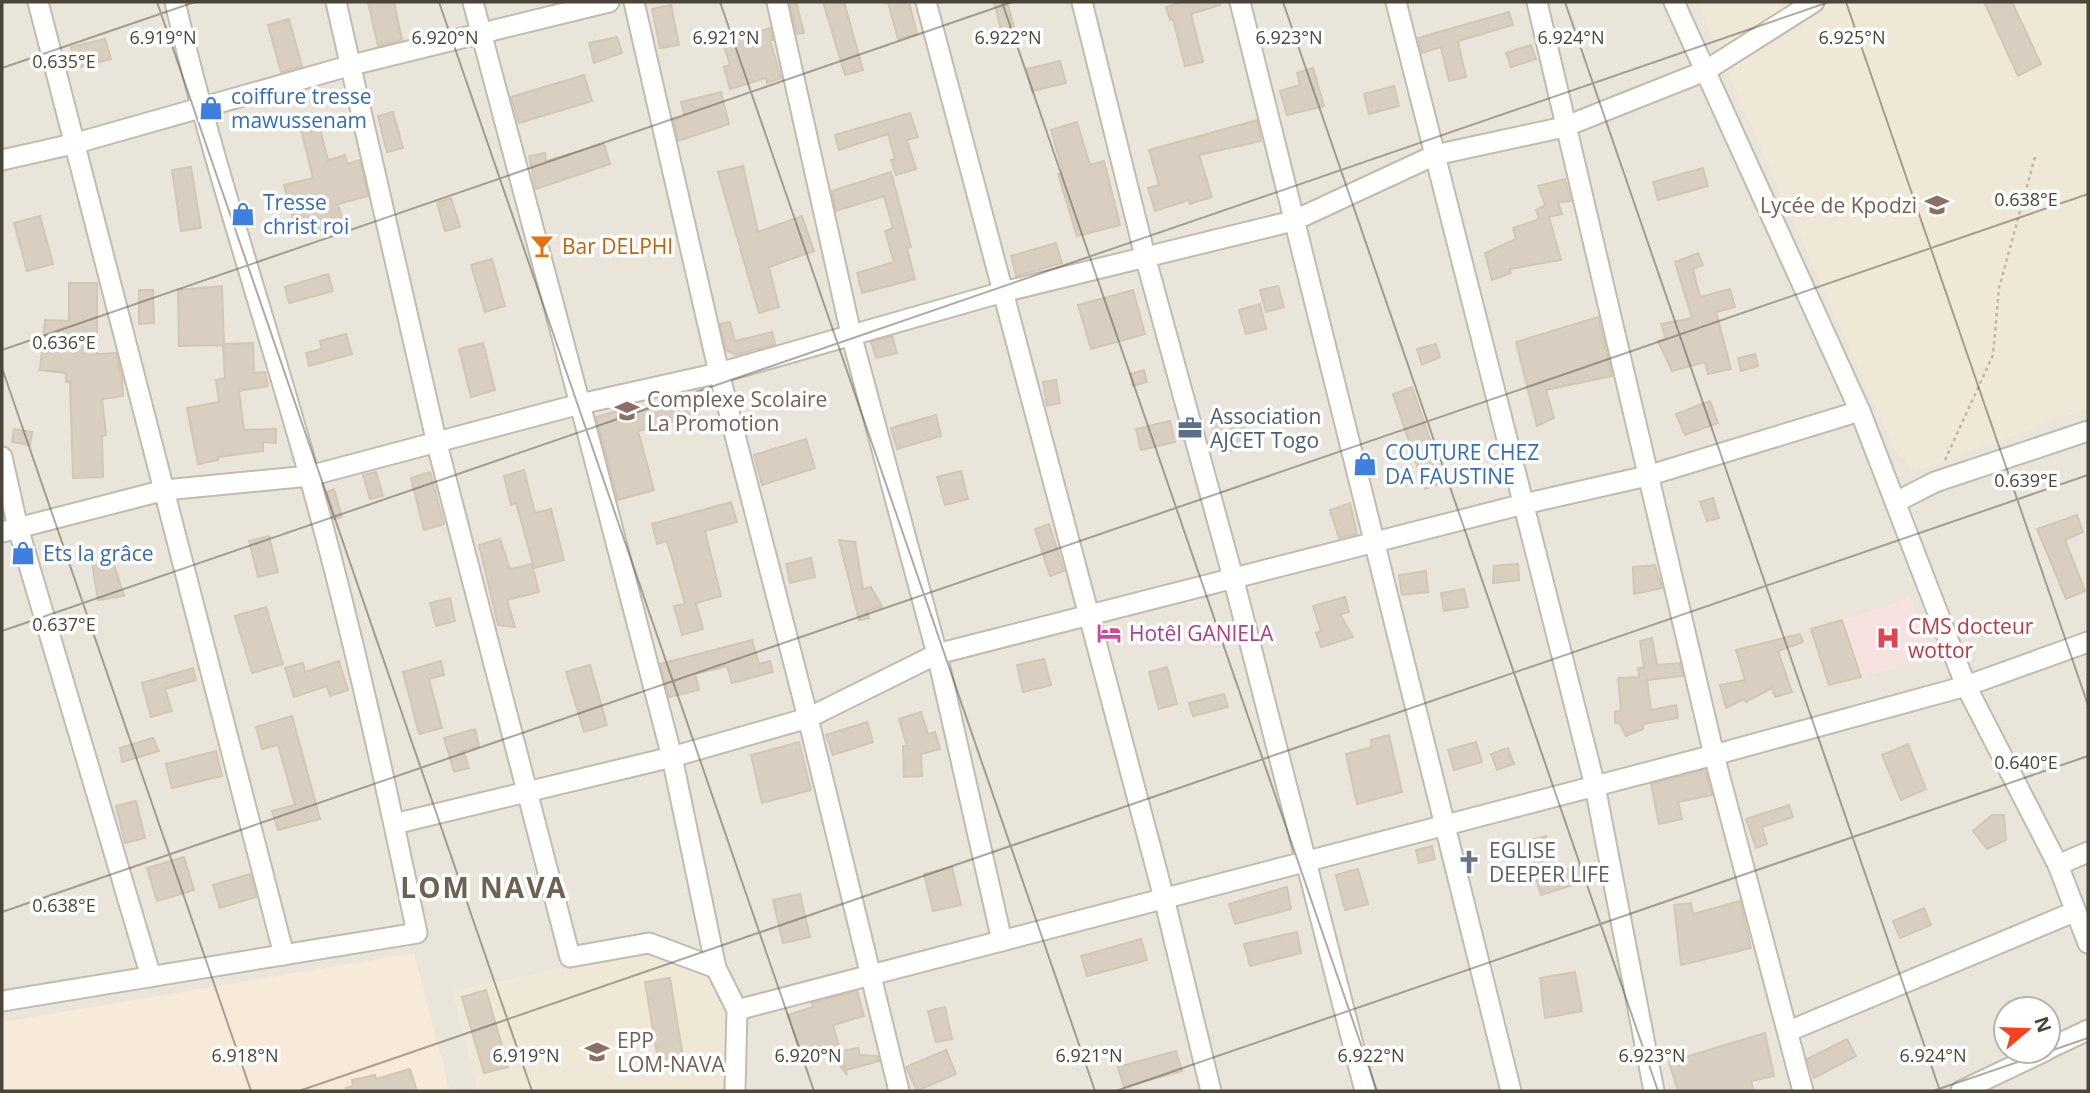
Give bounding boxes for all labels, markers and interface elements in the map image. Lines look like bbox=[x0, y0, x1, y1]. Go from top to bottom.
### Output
text: 6.919°N bbox=[129, 25, 197, 49]
text: 6.920°N bbox=[411, 25, 479, 49]
text: 6.921°N bbox=[692, 25, 760, 49]
text: 6.922°N bbox=[974, 25, 1042, 49]
text: 6.923°N bbox=[1255, 25, 1323, 49]
text: 6.924°N bbox=[1537, 25, 1605, 49]
text: 6.925°N bbox=[1818, 25, 1886, 49]
text: 0.635°E bbox=[32, 49, 96, 73]
place label: coiffure tresse mawussenam bbox=[231, 82, 372, 134]
shop icon: coiffure tresse mawussenam bbox=[197, 94, 225, 122]
text: 0.638°E bbox=[1994, 187, 2058, 211]
place label: Tresse christ roi bbox=[263, 188, 349, 240]
place label: Lycée de Kpodzi bbox=[1760, 191, 1917, 219]
school or university icon: Lycée de Kpodzi bbox=[1923, 191, 1951, 219]
shop icon: Tresse christ roi bbox=[229, 200, 257, 228]
bar icon: Bar DELPHI bbox=[528, 232, 556, 260]
place label: Bar DELPHI bbox=[562, 232, 673, 260]
text: 0.636°E bbox=[32, 330, 96, 354]
place label: Complexe Scolaire La Promotion bbox=[647, 385, 827, 437]
school or university icon: Complexe Scolaire La Promotion bbox=[613, 397, 641, 425]
place label: Association AJCET Togo bbox=[1210, 402, 1321, 454]
office icon: Association AJCET Togo bbox=[1176, 414, 1204, 442]
place label: COUTURE CHEZ DA FAUSTINE bbox=[1385, 438, 1539, 490]
shop icon: COUTURE CHEZ DA FAUSTINE bbox=[1351, 450, 1379, 478]
text: 0.639°E bbox=[1994, 468, 2058, 492]
shop icon: Ets la grâce bbox=[9, 539, 37, 567]
place label: Ets la grâce bbox=[43, 539, 154, 567]
text: 0.637°E bbox=[32, 612, 96, 636]
place label: CMS docteur wottor bbox=[1908, 612, 2034, 664]
hotel icon: Hotêl GANIELA bbox=[1095, 619, 1123, 647]
place label: Hotêl GANIELA bbox=[1129, 619, 1274, 647]
hospital icon: CMS docteur wottor bbox=[1874, 624, 1902, 652]
text: 0.640°E bbox=[1994, 750, 2058, 774]
place label: EGLISE DEEPER LIFE bbox=[1489, 836, 1610, 888]
church icon: EGLISE DEEPER LIFE bbox=[1455, 848, 1483, 876]
district label: LOM NAVA bbox=[400, 868, 568, 906]
text: 0.638°E bbox=[32, 893, 96, 917]
north arrow bbox=[1992, 995, 2062, 1065]
text: N bbox=[2028, 1013, 2058, 1036]
place label: EPP LOM-NAVA bbox=[617, 1026, 726, 1078]
school or university icon: EPP LOM-NAVA bbox=[583, 1038, 611, 1066]
text: 6.918°N bbox=[211, 1043, 279, 1067]
text: 6.919°N bbox=[492, 1043, 560, 1067]
text: 6.920°N bbox=[774, 1043, 842, 1067]
text: 6.921°N bbox=[1055, 1043, 1123, 1067]
text: 6.922°N bbox=[1337, 1043, 1405, 1067]
text: 6.923°N bbox=[1618, 1043, 1686, 1067]
text: 6.924°N bbox=[1899, 1043, 1967, 1067]

